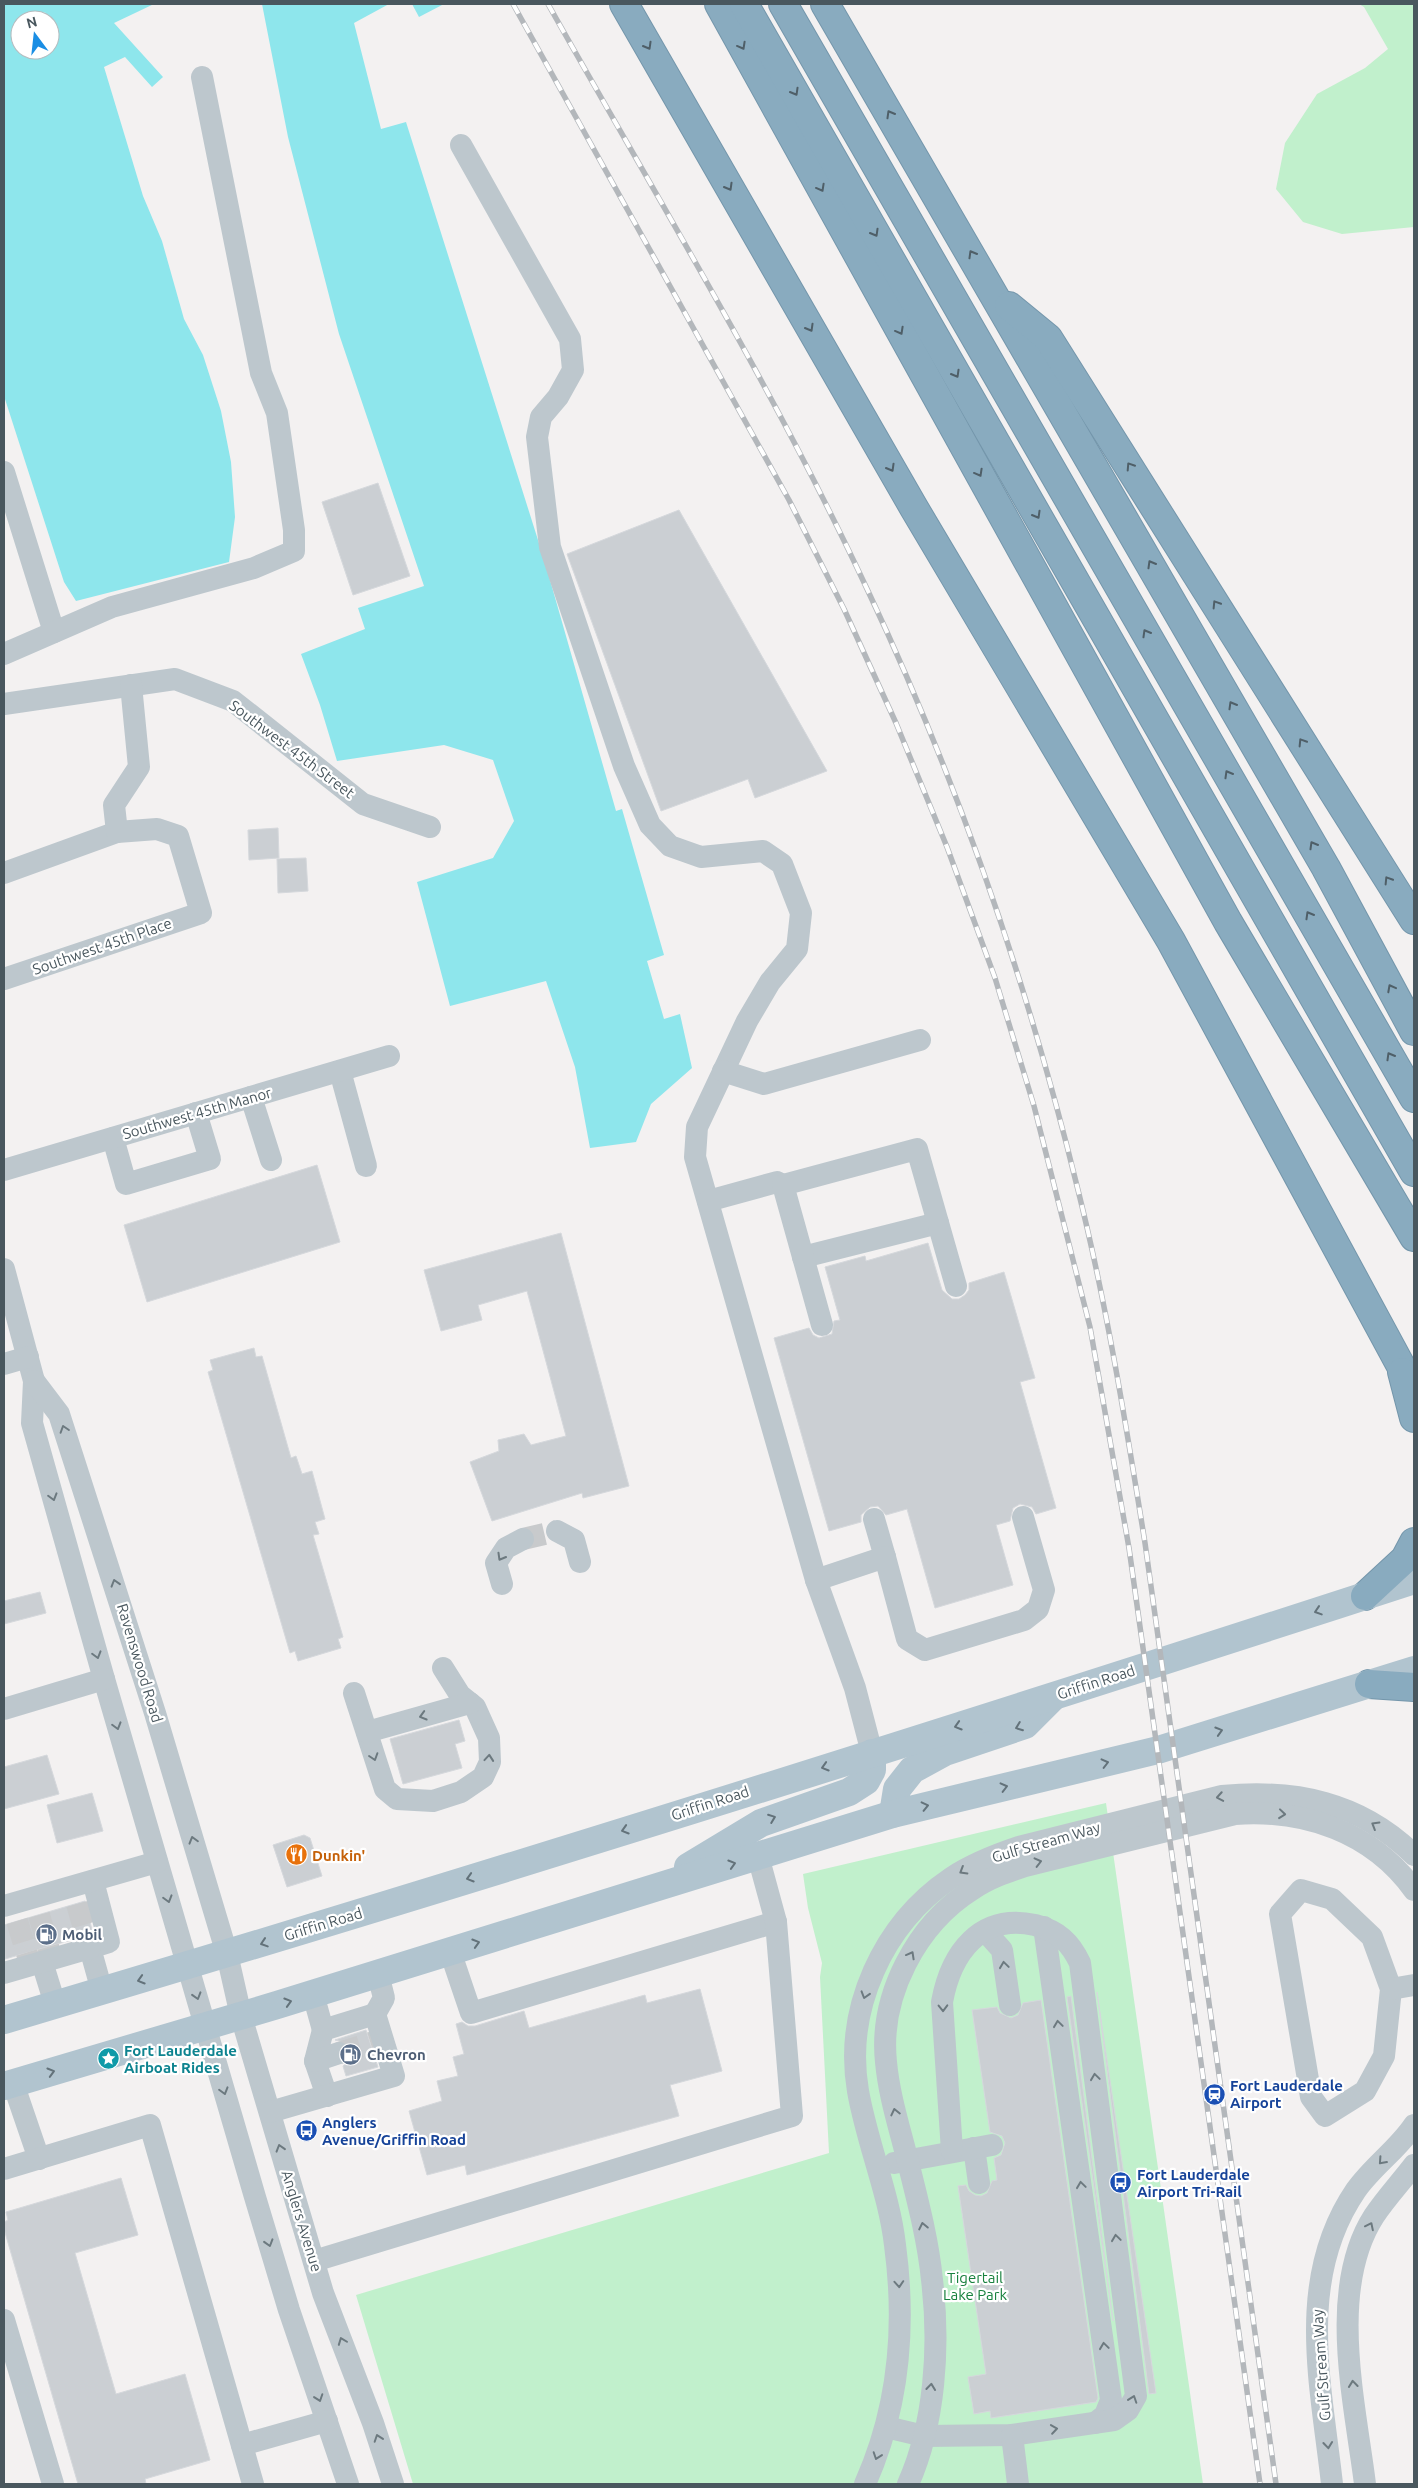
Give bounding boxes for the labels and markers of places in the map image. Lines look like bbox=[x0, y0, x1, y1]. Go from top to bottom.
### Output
restaurant icon: Dunkin' bbox=[284, 1843, 308, 1867]
place label: Dunkin' bbox=[312, 1847, 365, 1864]
fuel station icon: Mobil bbox=[34, 1922, 58, 1946]
place label: Mobil bbox=[62, 1926, 103, 1943]
place label: Fort Lauderdale Airboat Rides bbox=[124, 2042, 237, 2076]
fuel station icon: Chevron bbox=[339, 2042, 363, 2066]
place label: Chevron bbox=[367, 2046, 426, 2063]
place icon: Fort Lauderdale Airboat Rides bbox=[96, 2047, 120, 2071]
place label: Fort Lauderdale Airport bbox=[1230, 2077, 1343, 2111]
station icon: Fort Lauderdale Airport bbox=[1202, 2082, 1226, 2106]
place label: Anglers Avenue/Griffin Road bbox=[322, 2114, 466, 2148]
bus stop icon: Anglers Avenue/Griffin Road bbox=[294, 2119, 318, 2143]
place label: Fort Lauderdale Airport Tri-Rail bbox=[1137, 2166, 1250, 2200]
bus stop icon: Fort Lauderdale Airport Tri-Rail bbox=[1109, 2171, 1133, 2195]

